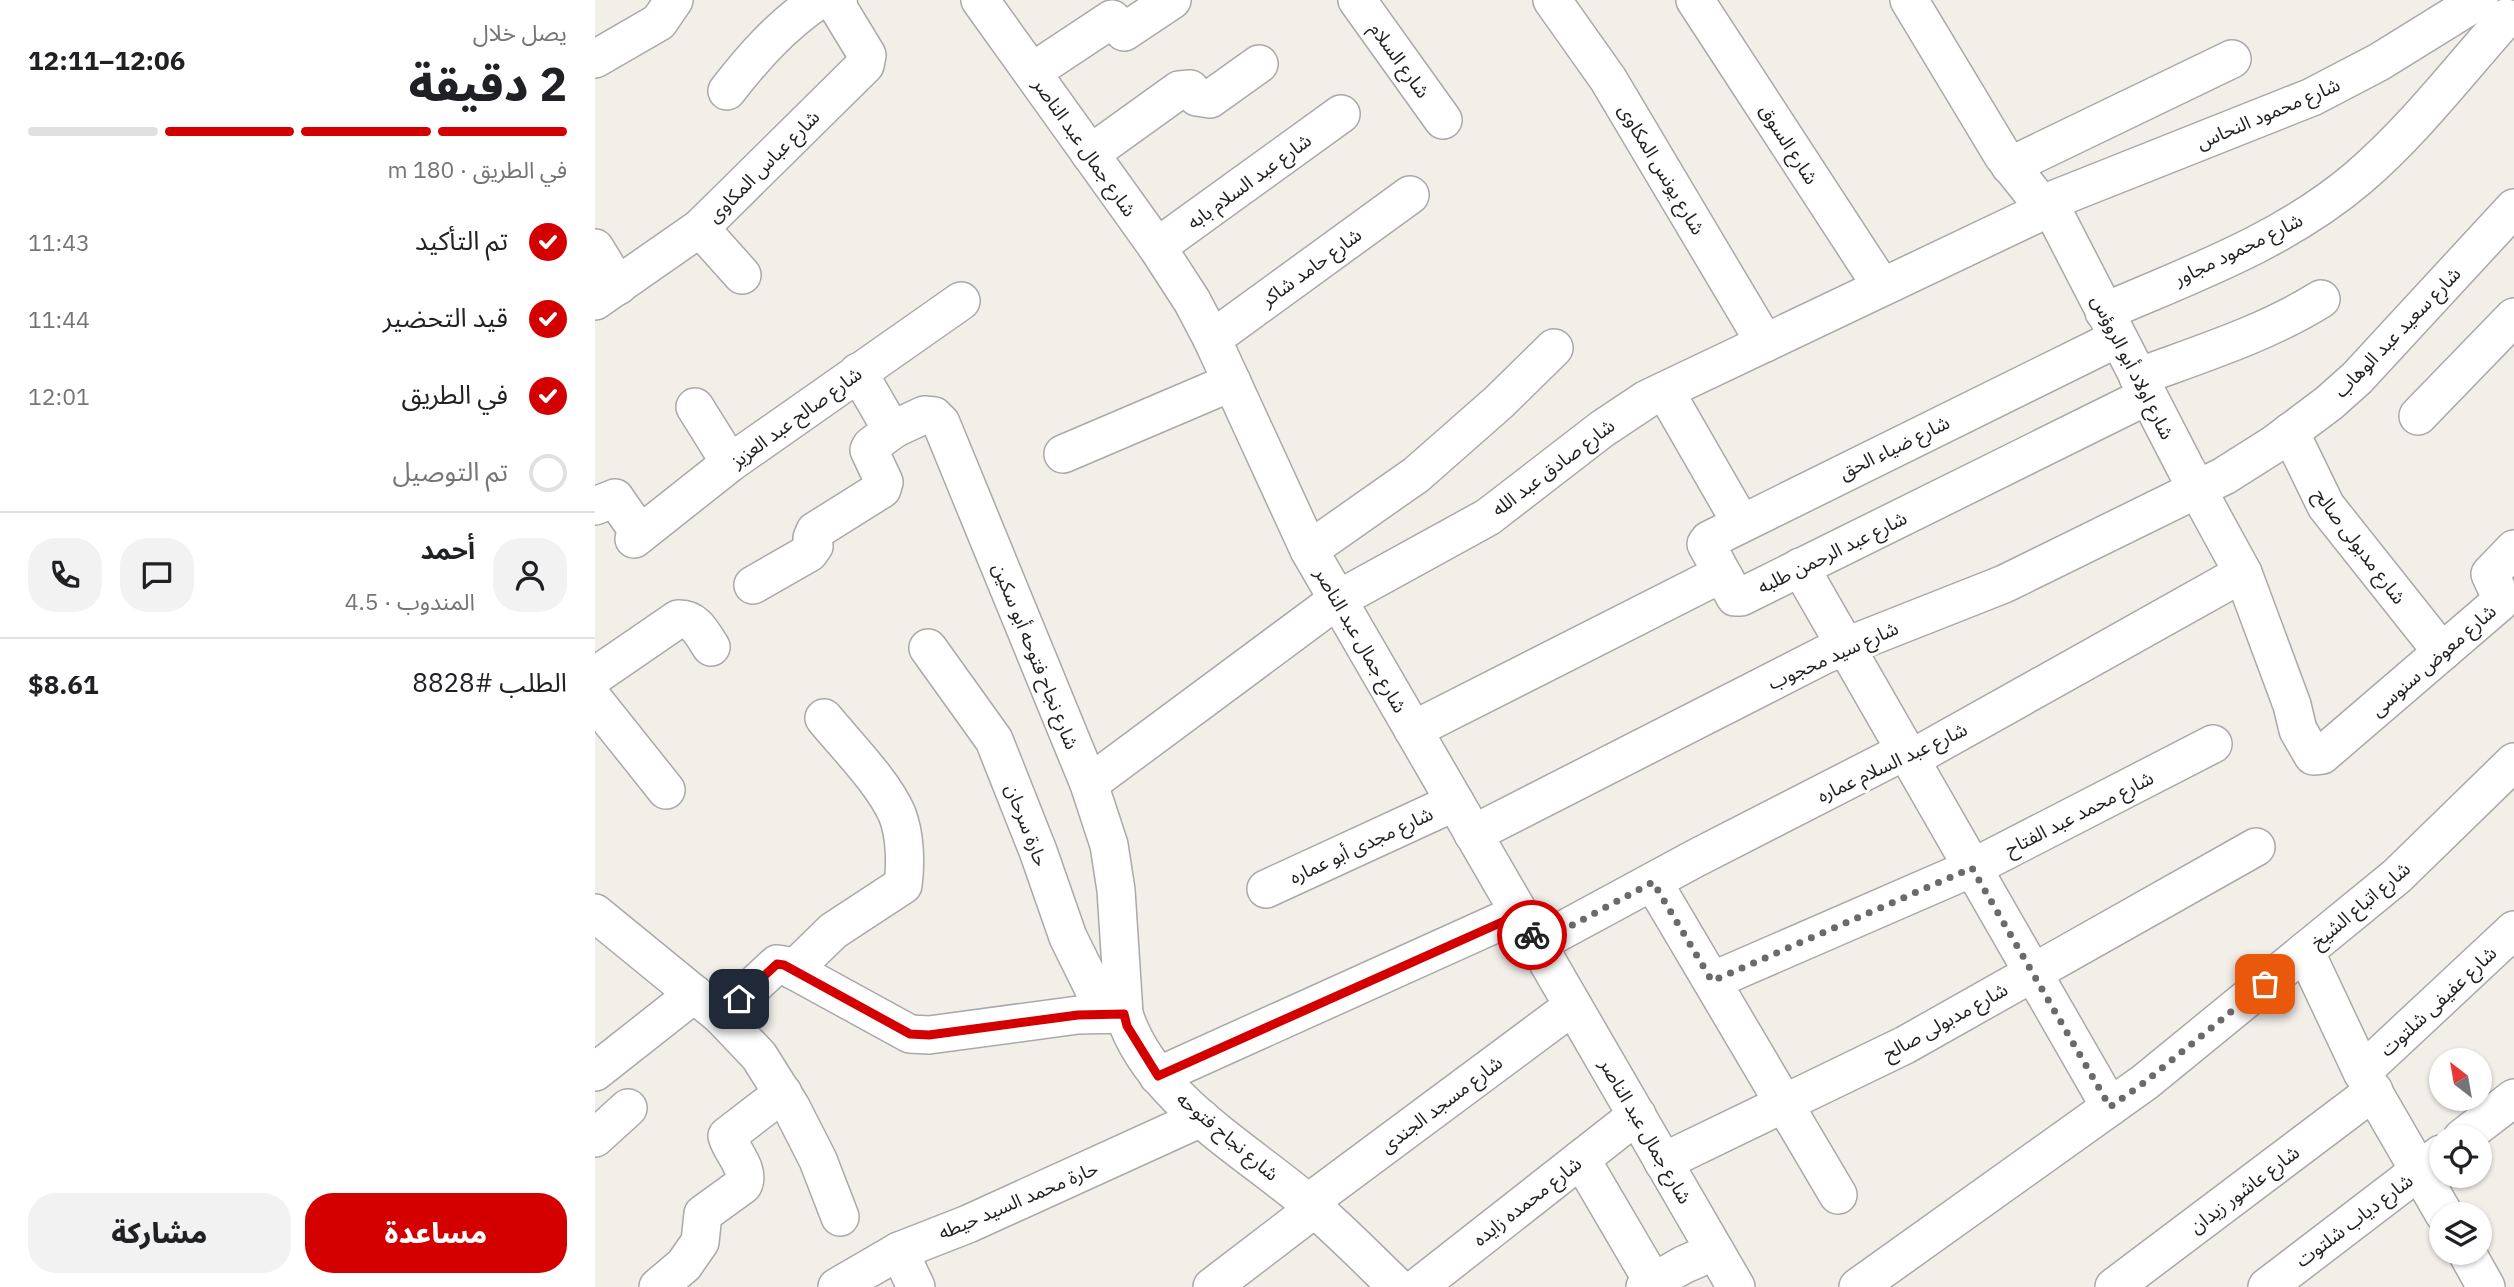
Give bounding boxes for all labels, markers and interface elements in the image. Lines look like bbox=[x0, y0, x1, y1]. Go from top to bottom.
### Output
text: يصل خلال bbox=[473, 17, 567, 47]
street label: شارع السلام bbox=[1362, 17, 1435, 104]
text: 12:06–12:11 bbox=[28, 43, 185, 77]
text: 2 دقيقة bbox=[408, 54, 567, 114]
street label: شارع جمال عبد الناصر bbox=[1026, 72, 1142, 222]
street label: شارع محمود النحاس bbox=[2193, 72, 2344, 156]
street label: شارع يونس المكاوى bbox=[1612, 99, 1711, 240]
street label: شارع السوق bbox=[1753, 99, 1824, 190]
street label: شارع عباس المكاوى bbox=[702, 105, 826, 229]
street label: شارع عبد السلام بابه bbox=[1182, 128, 1318, 237]
text: في الطريق · 180 m bbox=[387, 154, 567, 184]
street label: شارع محمود مجاور bbox=[2169, 207, 2307, 293]
street label: شارع حامد شاكر bbox=[1255, 222, 1367, 314]
text: تم التأكيد bbox=[415, 223, 508, 257]
icon: check bbox=[529, 223, 567, 261]
text: 11:43 bbox=[28, 227, 90, 257]
street label: شارع سعيد عبد الوهاب bbox=[2328, 262, 2467, 404]
street label: شارع اولاد أبو الروؤس bbox=[2084, 291, 2180, 444]
text: قيد التحضير bbox=[383, 300, 508, 334]
icon: check bbox=[529, 300, 567, 338]
text: 11:44 bbox=[28, 304, 90, 334]
street label: شارع صالح عبد العزيز bbox=[725, 361, 868, 476]
text: في الطريق bbox=[401, 377, 508, 411]
icon: check bbox=[529, 377, 567, 415]
text: 12:01 bbox=[28, 381, 90, 411]
street label: شارع ضياء الحق bbox=[1835, 410, 1954, 486]
street label: شارع صادق عبد الله bbox=[1487, 413, 1620, 523]
text: تم التوصيل bbox=[392, 454, 508, 488]
street label: شارع مدبولى صالح bbox=[2306, 483, 2411, 611]
street label: شارع عبد الرحمن طلبه bbox=[1753, 505, 1912, 600]
text: أحمد bbox=[421, 532, 475, 566]
button: phone bbox=[28, 538, 102, 612]
button: chat bbox=[120, 538, 194, 612]
button: person bbox=[493, 538, 567, 612]
street label: شارع نجاح فتوحه أبو سكين bbox=[986, 559, 1084, 753]
street label: شارع جمال عبد الناصر bbox=[1307, 562, 1412, 718]
text: المندوب · 4.5 bbox=[345, 586, 475, 616]
street label: شارع معوض سنوسى bbox=[2365, 599, 2502, 723]
street label: شارع سيد محجوب bbox=[1764, 616, 1903, 696]
text: الطلب #8828 bbox=[412, 665, 567, 699]
text: $8.61 bbox=[28, 667, 99, 701]
street label: شارع عبد السلام عماره bbox=[1813, 717, 1972, 810]
street label: شارع محمد عبد الفتاح bbox=[2001, 765, 2158, 863]
street label: حارة سرحان bbox=[1000, 780, 1054, 870]
street label: شارع مجدى أبو عماره bbox=[1285, 801, 1437, 891]
street label: شارع اتباع الشيخ bbox=[2305, 856, 2417, 956]
courier bbox=[1497, 900, 1567, 970]
icon: bike bbox=[1513, 916, 1551, 954]
street label: شارع عفيفى شلتوت bbox=[2375, 941, 2503, 1063]
pin bbox=[2235, 954, 2295, 1014]
icon: bag bbox=[2246, 965, 2284, 1003]
pin bbox=[709, 969, 769, 1029]
street label: شارع مدبولى صالح bbox=[1878, 977, 2013, 1068]
icon: home bbox=[720, 980, 758, 1018]
north arrow bbox=[2429, 1048, 2492, 1111]
map controls bbox=[2429, 1048, 2492, 1265]
street label: شارع مسجد الجندى bbox=[1375, 1050, 1508, 1159]
street label: شارع جمال عبد الناصر bbox=[1592, 1053, 1697, 1209]
street label: شارع نجاح فتوحه bbox=[1171, 1086, 1284, 1187]
button: locate bbox=[2429, 1125, 2492, 1188]
street label: شارع عاشور زيدان bbox=[2184, 1140, 2305, 1240]
street label: شارع محمده زايده bbox=[1468, 1151, 1587, 1252]
street label: حارة محمد السيد حيطه bbox=[935, 1156, 1101, 1244]
street label: شارع دياب شلتوت bbox=[2291, 1168, 2419, 1274]
button: مشاركة bbox=[28, 1193, 291, 1273]
button: مساعدة bbox=[305, 1193, 567, 1273]
button: layers bbox=[2429, 1202, 2492, 1265]

